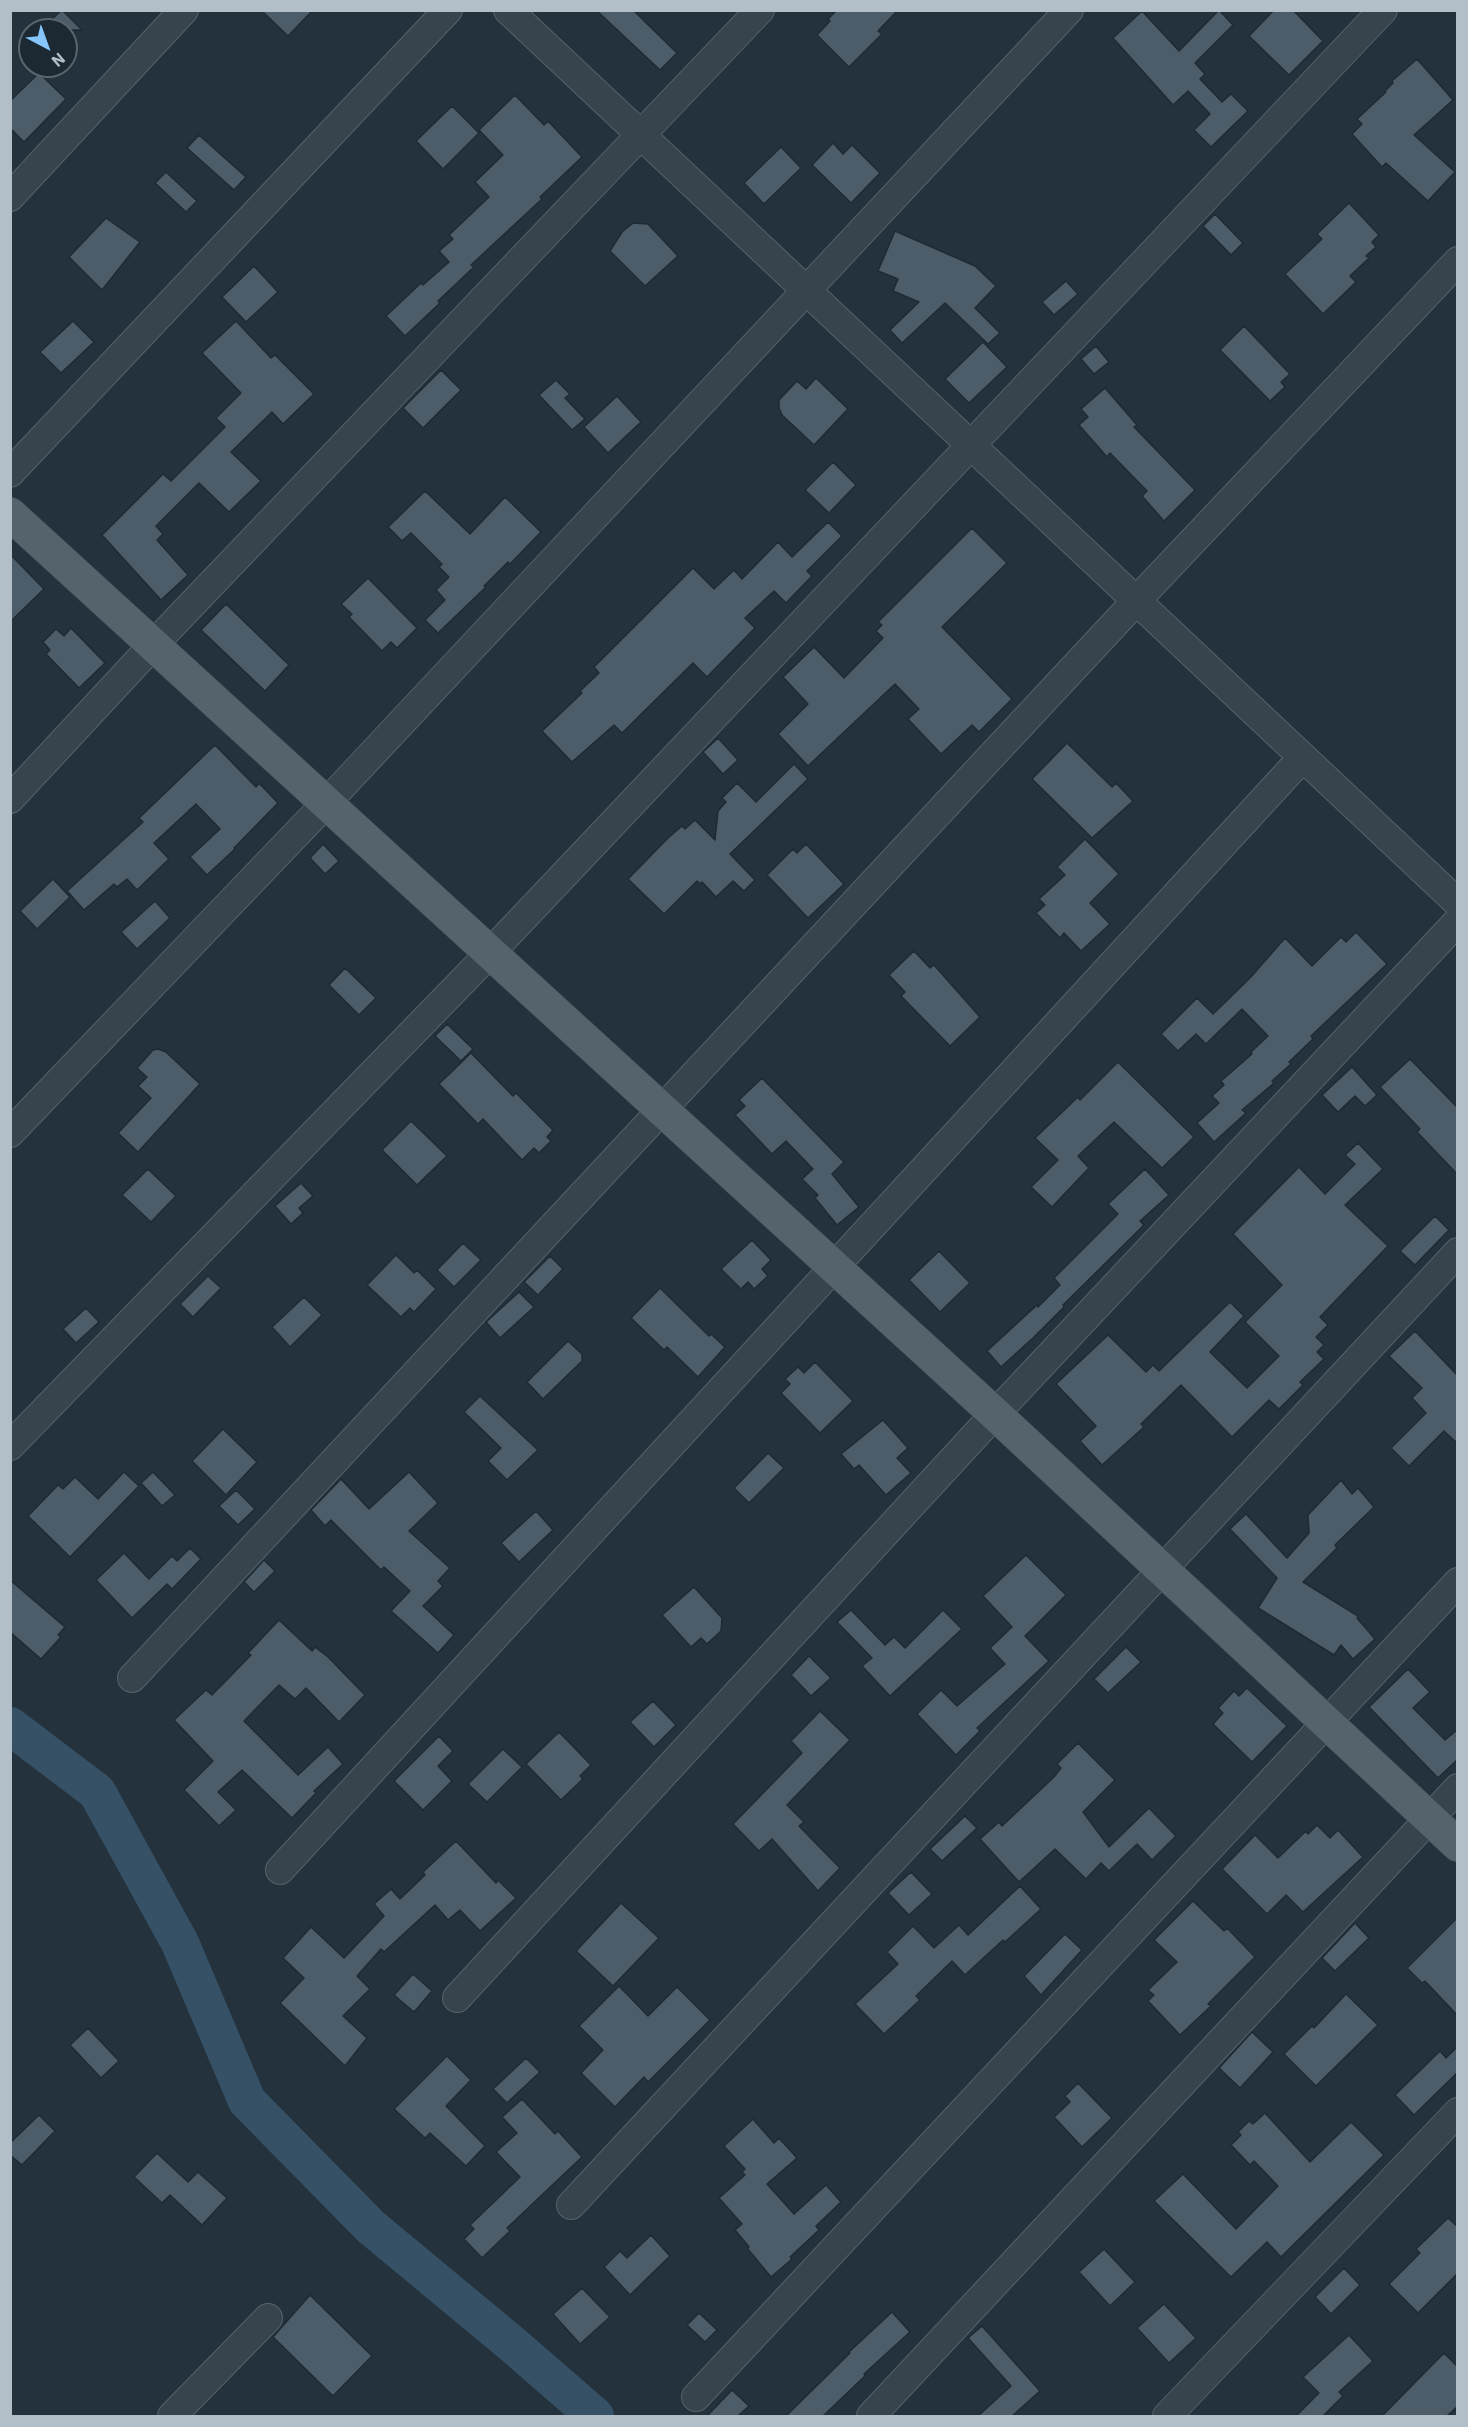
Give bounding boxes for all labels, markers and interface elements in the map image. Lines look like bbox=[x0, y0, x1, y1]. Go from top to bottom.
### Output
north arrow bbox=[18, 18, 78, 78]
text: N bbox=[48, 49, 69, 71]

